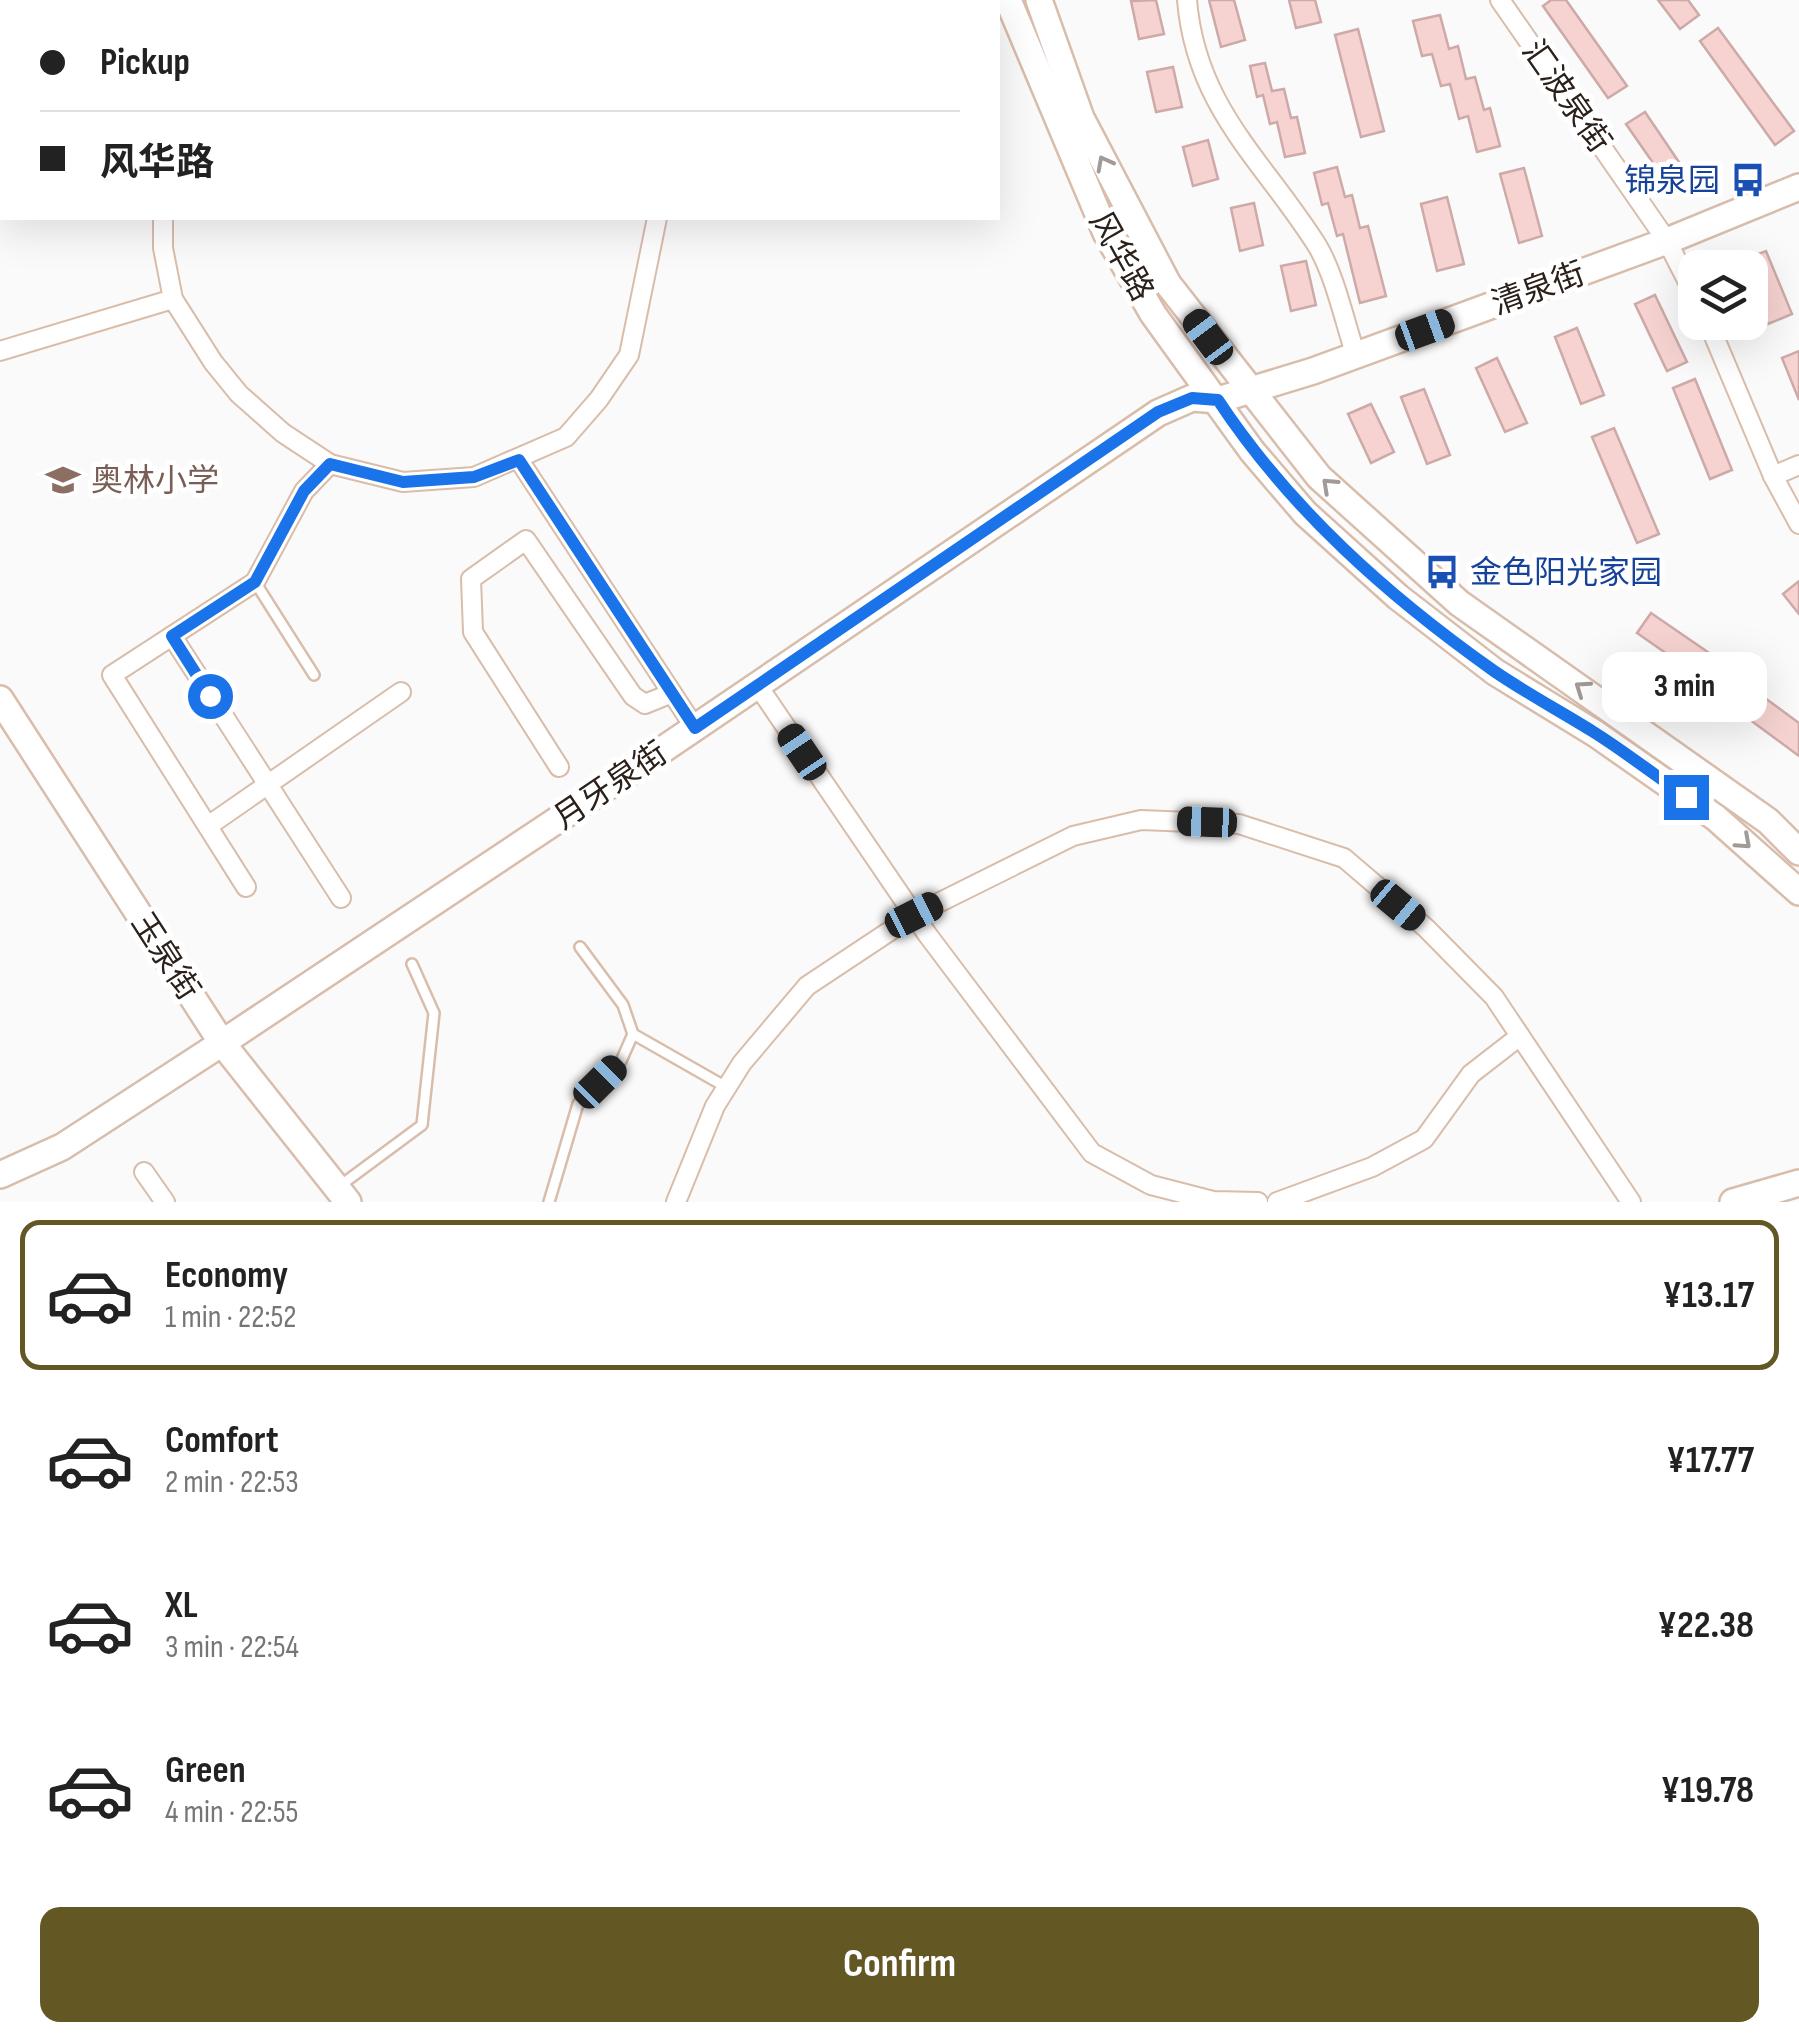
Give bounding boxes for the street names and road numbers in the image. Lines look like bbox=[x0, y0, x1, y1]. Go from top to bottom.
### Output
street label: 汇波泉街 bbox=[1513, 33, 1618, 160]
street label: 风华路 bbox=[1080, 205, 1161, 308]
street label: 清泉街 bbox=[1487, 255, 1590, 324]
street label: 月牙泉街 bbox=[547, 734, 675, 838]
street label: 玉泉街 bbox=[122, 906, 207, 1008]

